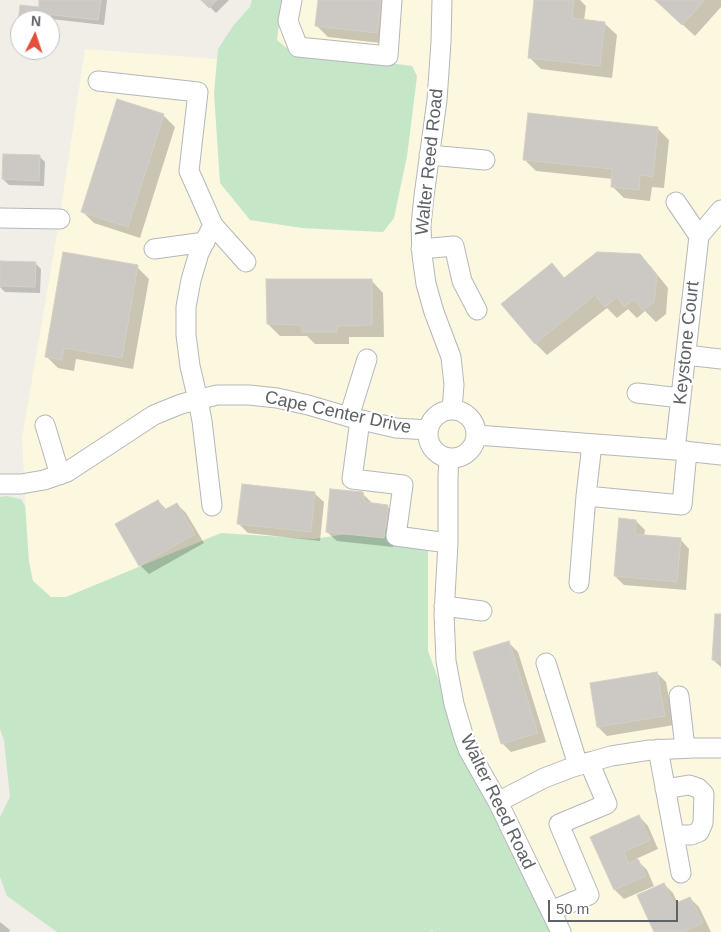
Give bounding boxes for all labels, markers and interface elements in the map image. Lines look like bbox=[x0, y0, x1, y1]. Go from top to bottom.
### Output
north arrow bbox=[10, 10, 60, 60]
text: N bbox=[30, 13, 42, 29]
street label: Walter Reed Road bbox=[412, 88, 448, 236]
street label: Keystone Court bbox=[670, 280, 704, 406]
street label: Cape Center Drive bbox=[263, 387, 413, 439]
street label: Walter Reed Road bbox=[455, 731, 539, 873]
scale bar bbox=[551, 890, 681, 922]
text: 50 m bbox=[556, 900, 589, 917]

